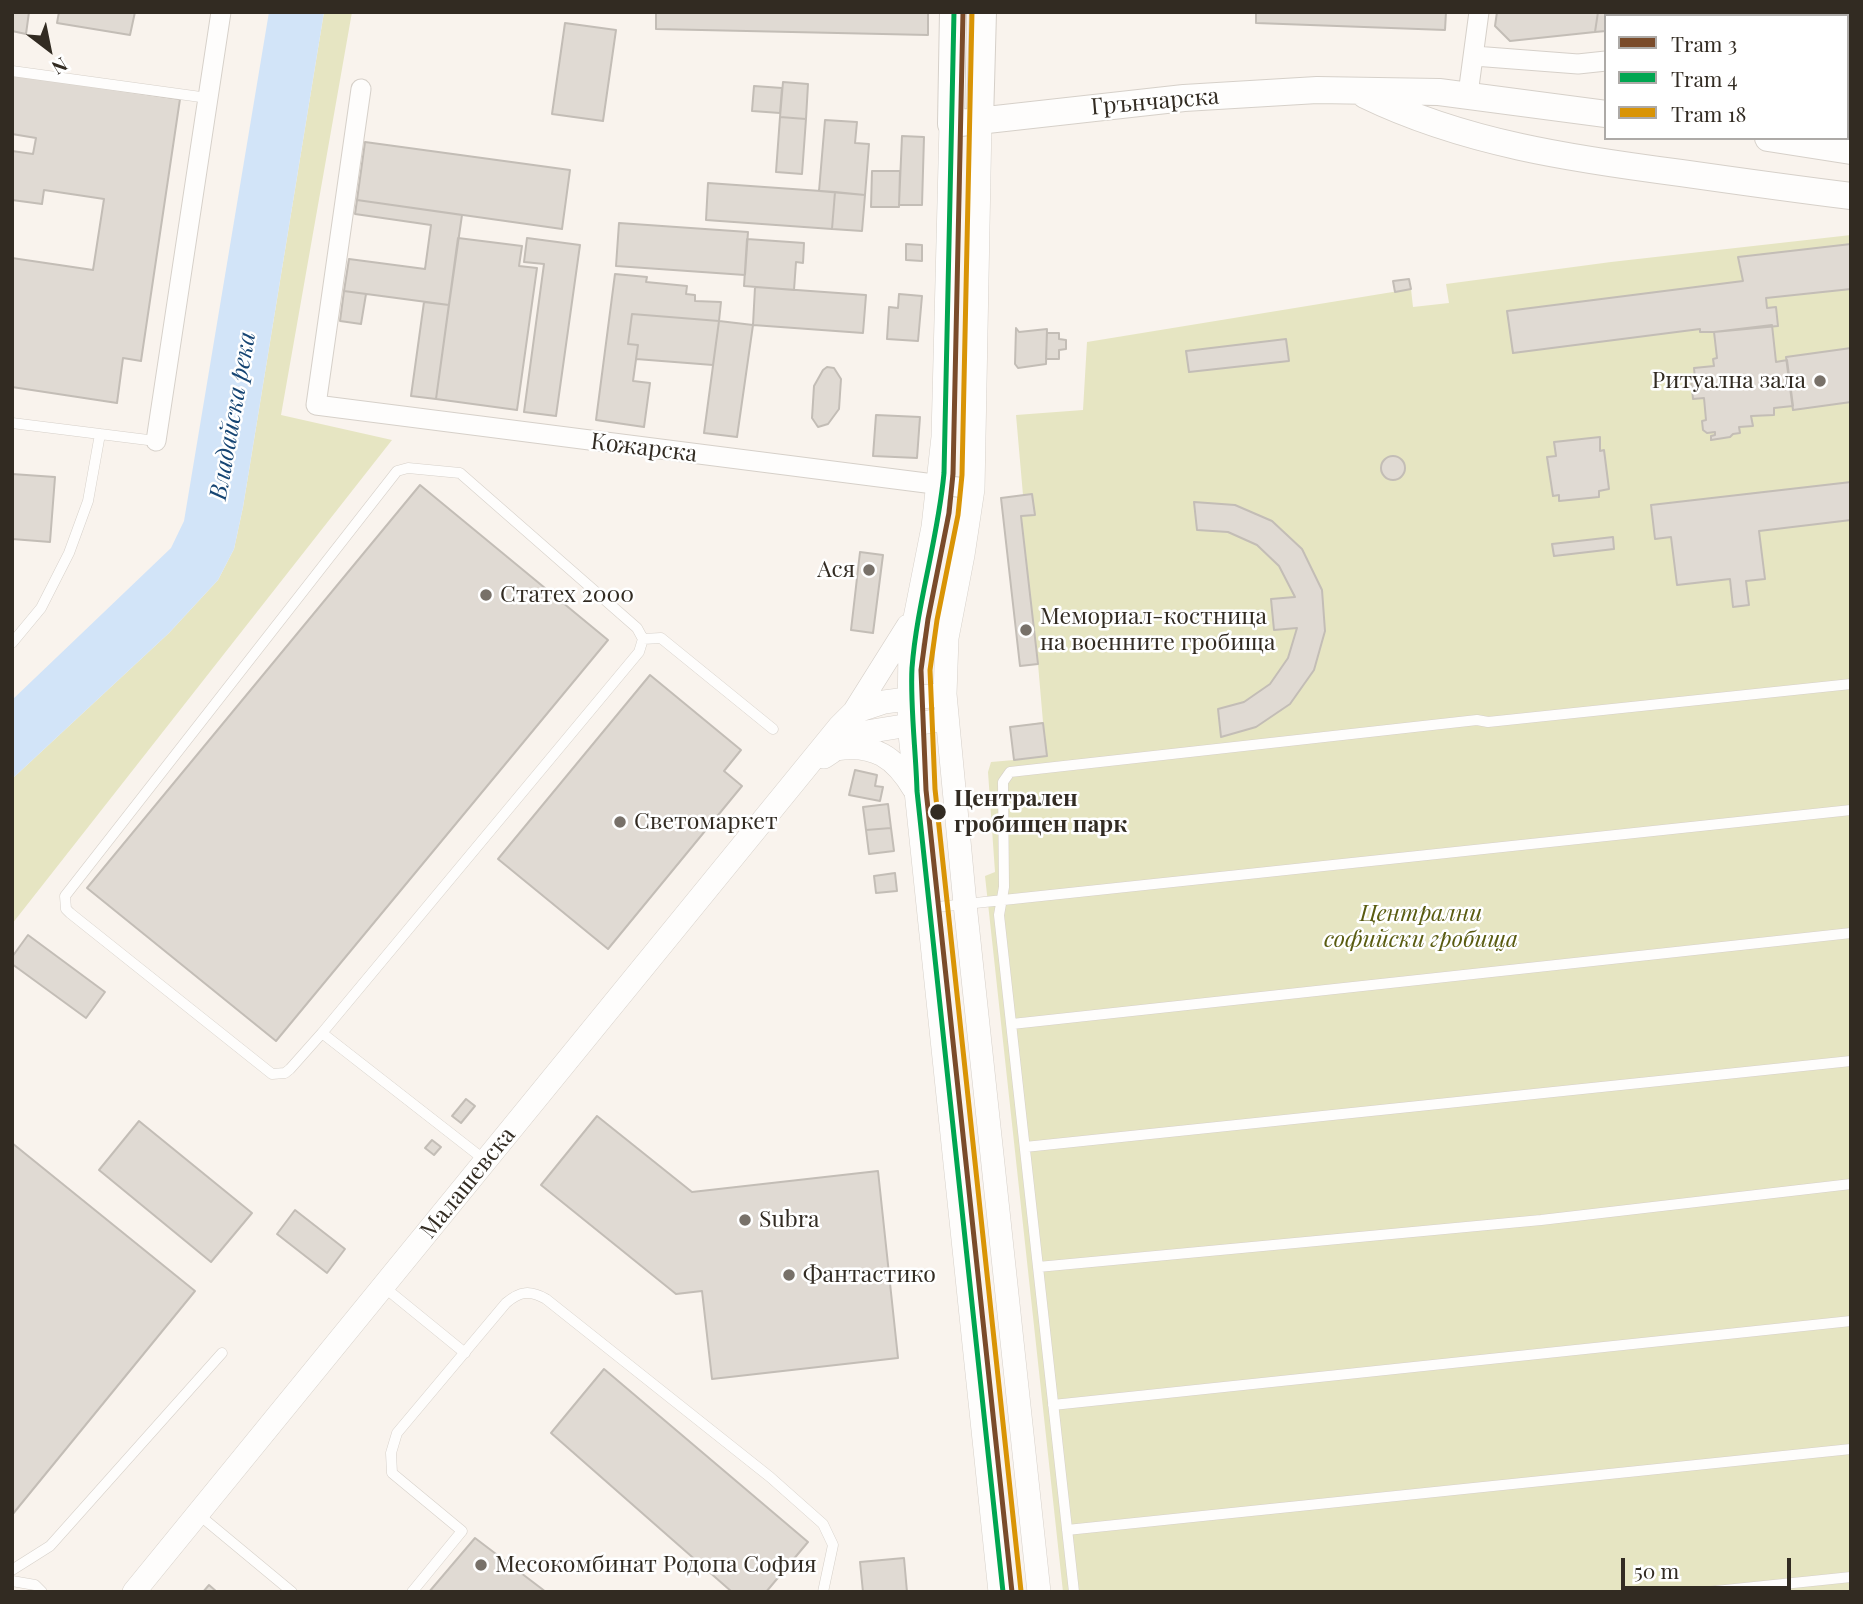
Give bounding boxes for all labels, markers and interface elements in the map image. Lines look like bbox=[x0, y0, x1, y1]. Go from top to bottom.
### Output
north arrow bbox=[14, 14, 84, 84]
legend bbox=[1604, 14, 1849, 140]
text: Tram 3 bbox=[1671, 29, 1737, 57]
text: N bbox=[47, 52, 73, 81]
text: Tram 4 bbox=[1671, 64, 1738, 92]
street label: Грънчарска bbox=[1090, 83, 1220, 121]
text: Tram 18 bbox=[1671, 99, 1746, 127]
water label: Владайска река bbox=[204, 330, 262, 502]
place label: Ритуална зала bbox=[1652, 367, 1806, 395]
marker: Ритуална зала bbox=[1812, 373, 1828, 389]
street label: Кожарска bbox=[589, 428, 699, 468]
place label: Ася bbox=[817, 556, 855, 584]
marker: Ася bbox=[861, 562, 877, 578]
place label: Статех 2000 bbox=[500, 581, 634, 609]
marker: Статех 2000 bbox=[478, 587, 494, 603]
place label: Мемориал-костница на военните гробища bbox=[1040, 603, 1275, 657]
marker: Мемориал-костница на военните гробища bbox=[1018, 622, 1034, 638]
place label: Централен гробищен парк bbox=[954, 785, 1127, 839]
marker: Централен гробищен парк bbox=[928, 802, 948, 822]
place label: Светомаркет bbox=[634, 808, 778, 836]
marker: Светомаркет bbox=[612, 814, 628, 830]
park label: Централни софийски гробища bbox=[1324, 900, 1518, 954]
street label: Малашевска bbox=[415, 1122, 521, 1244]
place label: Subra bbox=[759, 1206, 819, 1234]
marker: Subra bbox=[737, 1212, 753, 1228]
place label: Фантастико bbox=[803, 1261, 936, 1289]
marker: Фантастико bbox=[781, 1267, 797, 1283]
scale bar bbox=[1625, 1544, 1795, 1588]
place label: Месокомбинат Родопа София bbox=[495, 1551, 817, 1579]
text: 50 m bbox=[1634, 1556, 1679, 1584]
marker: Месокомбинат Родопа София bbox=[473, 1557, 489, 1573]

